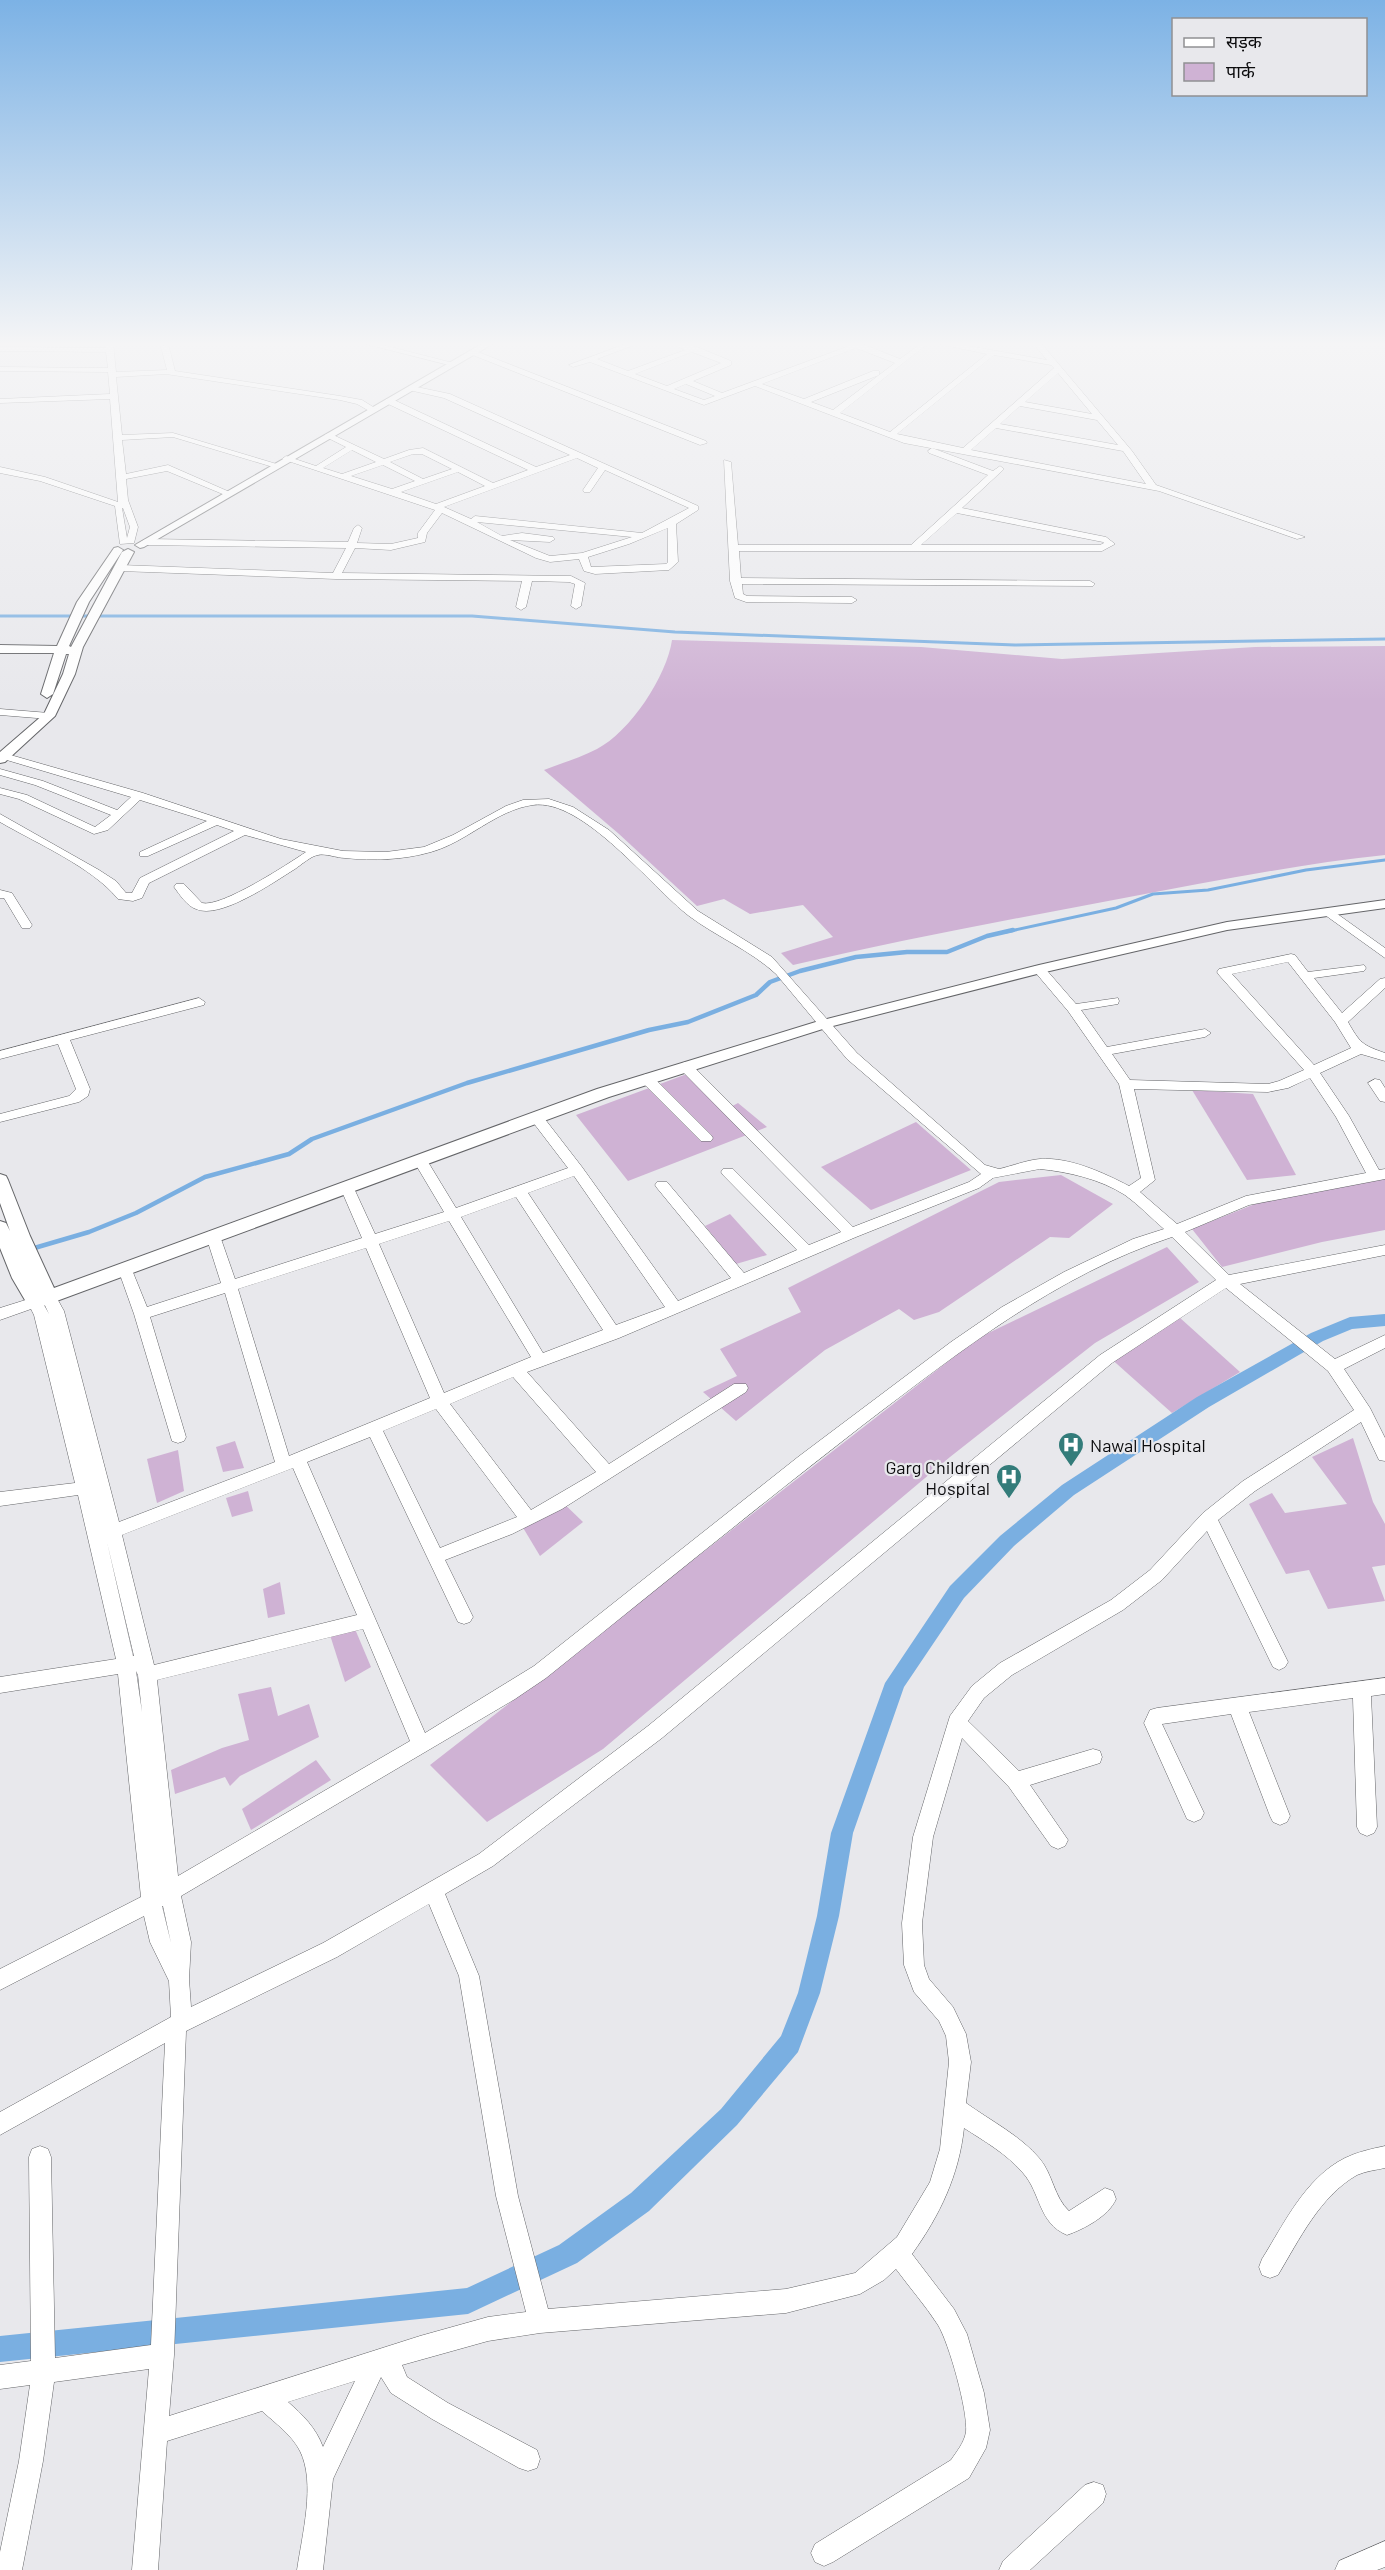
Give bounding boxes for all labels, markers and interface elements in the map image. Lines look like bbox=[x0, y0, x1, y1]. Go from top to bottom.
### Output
legend bbox=[1172, 18, 1367, 96]
text: सड़क bbox=[1226, 30, 1263, 52]
text: पार्क bbox=[1226, 60, 1256, 82]
hospital icon: Nawal Hospital bbox=[1056, 1430, 1086, 1468]
place label: Nawal Hospital bbox=[1090, 1434, 1206, 1456]
place label: Garg Children Hospital bbox=[885, 1456, 990, 1499]
hospital icon: Garg Children Hospital bbox=[994, 1462, 1024, 1500]

